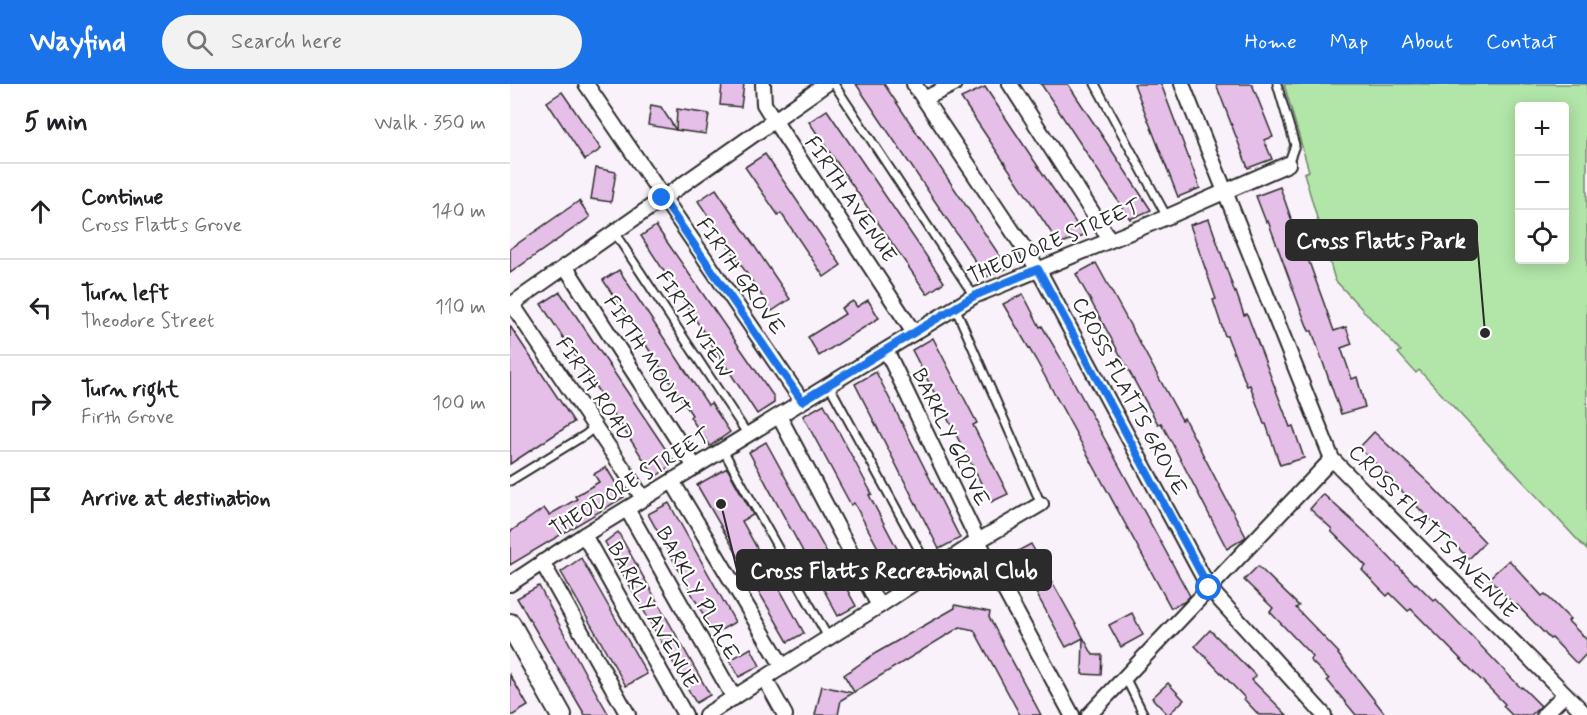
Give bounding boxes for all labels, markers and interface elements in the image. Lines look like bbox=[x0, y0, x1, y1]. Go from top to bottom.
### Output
search box bbox=[162, 15, 582, 69]
text: Wayfind bbox=[30, 24, 126, 61]
icon: search bbox=[183, 26, 216, 59]
text: Search here bbox=[231, 28, 342, 56]
text: Home bbox=[1245, 28, 1297, 56]
text: Map bbox=[1330, 28, 1368, 56]
text: About bbox=[1401, 28, 1453, 56]
text: Contact bbox=[1486, 28, 1557, 56]
map controls bbox=[1515, 102, 1569, 264]
button: + bbox=[1515, 102, 1569, 156]
text: 5 min bbox=[24, 106, 88, 140]
text: Walk · 350 m bbox=[374, 110, 486, 137]
street label: FIRTH AVENUE bbox=[798, 131, 903, 268]
button: − bbox=[1515, 156, 1569, 210]
text: Continue bbox=[81, 184, 163, 212]
route end bbox=[648, 184, 674, 210]
street label: THEODORE STREET bbox=[964, 193, 1146, 291]
icon: ahead bbox=[24, 195, 57, 228]
text: 140 m bbox=[432, 198, 486, 225]
button: locate bbox=[1515, 210, 1569, 264]
text: Cross Flatts Grove bbox=[81, 212, 242, 239]
street label: FIRTH GROVE bbox=[689, 212, 791, 341]
callout: Cross Flatts Park bbox=[1286, 220, 1477, 260]
text: Cross Flatts Park bbox=[1296, 228, 1466, 256]
street label: FIRTH VIEW bbox=[649, 266, 739, 384]
text: Turn left bbox=[81, 280, 169, 308]
street label: FIRTH MOUNT bbox=[597, 290, 695, 421]
icon: left bbox=[24, 291, 57, 324]
street label: CROSS FLATTS GROVE bbox=[1065, 292, 1193, 501]
text: 110 m bbox=[435, 294, 486, 321]
text: Theodore Street bbox=[81, 308, 214, 335]
street label: FIRTH ROAD bbox=[549, 332, 639, 447]
street label: BARKLY GROVE bbox=[905, 364, 996, 511]
text: Turn right bbox=[81, 376, 179, 404]
icon: right bbox=[24, 387, 57, 420]
text: 100 m bbox=[432, 390, 486, 417]
text: Firth Grove bbox=[81, 404, 174, 431]
street label: THEODORE STREET bbox=[545, 422, 717, 544]
street label: CROSS FLATTS AVENUE bbox=[1342, 439, 1523, 625]
icon: arrive bbox=[24, 483, 57, 516]
text: Arrive at destination bbox=[81, 485, 271, 513]
street label: BARKLY PLACE bbox=[649, 522, 745, 665]
street label: BARKLY AVENUE bbox=[600, 537, 704, 694]
callout: Cross Flatts Recreational Club bbox=[737, 550, 1051, 590]
text: Cross Flatts Recreational Club bbox=[750, 558, 1038, 586]
route start bbox=[1195, 574, 1221, 600]

